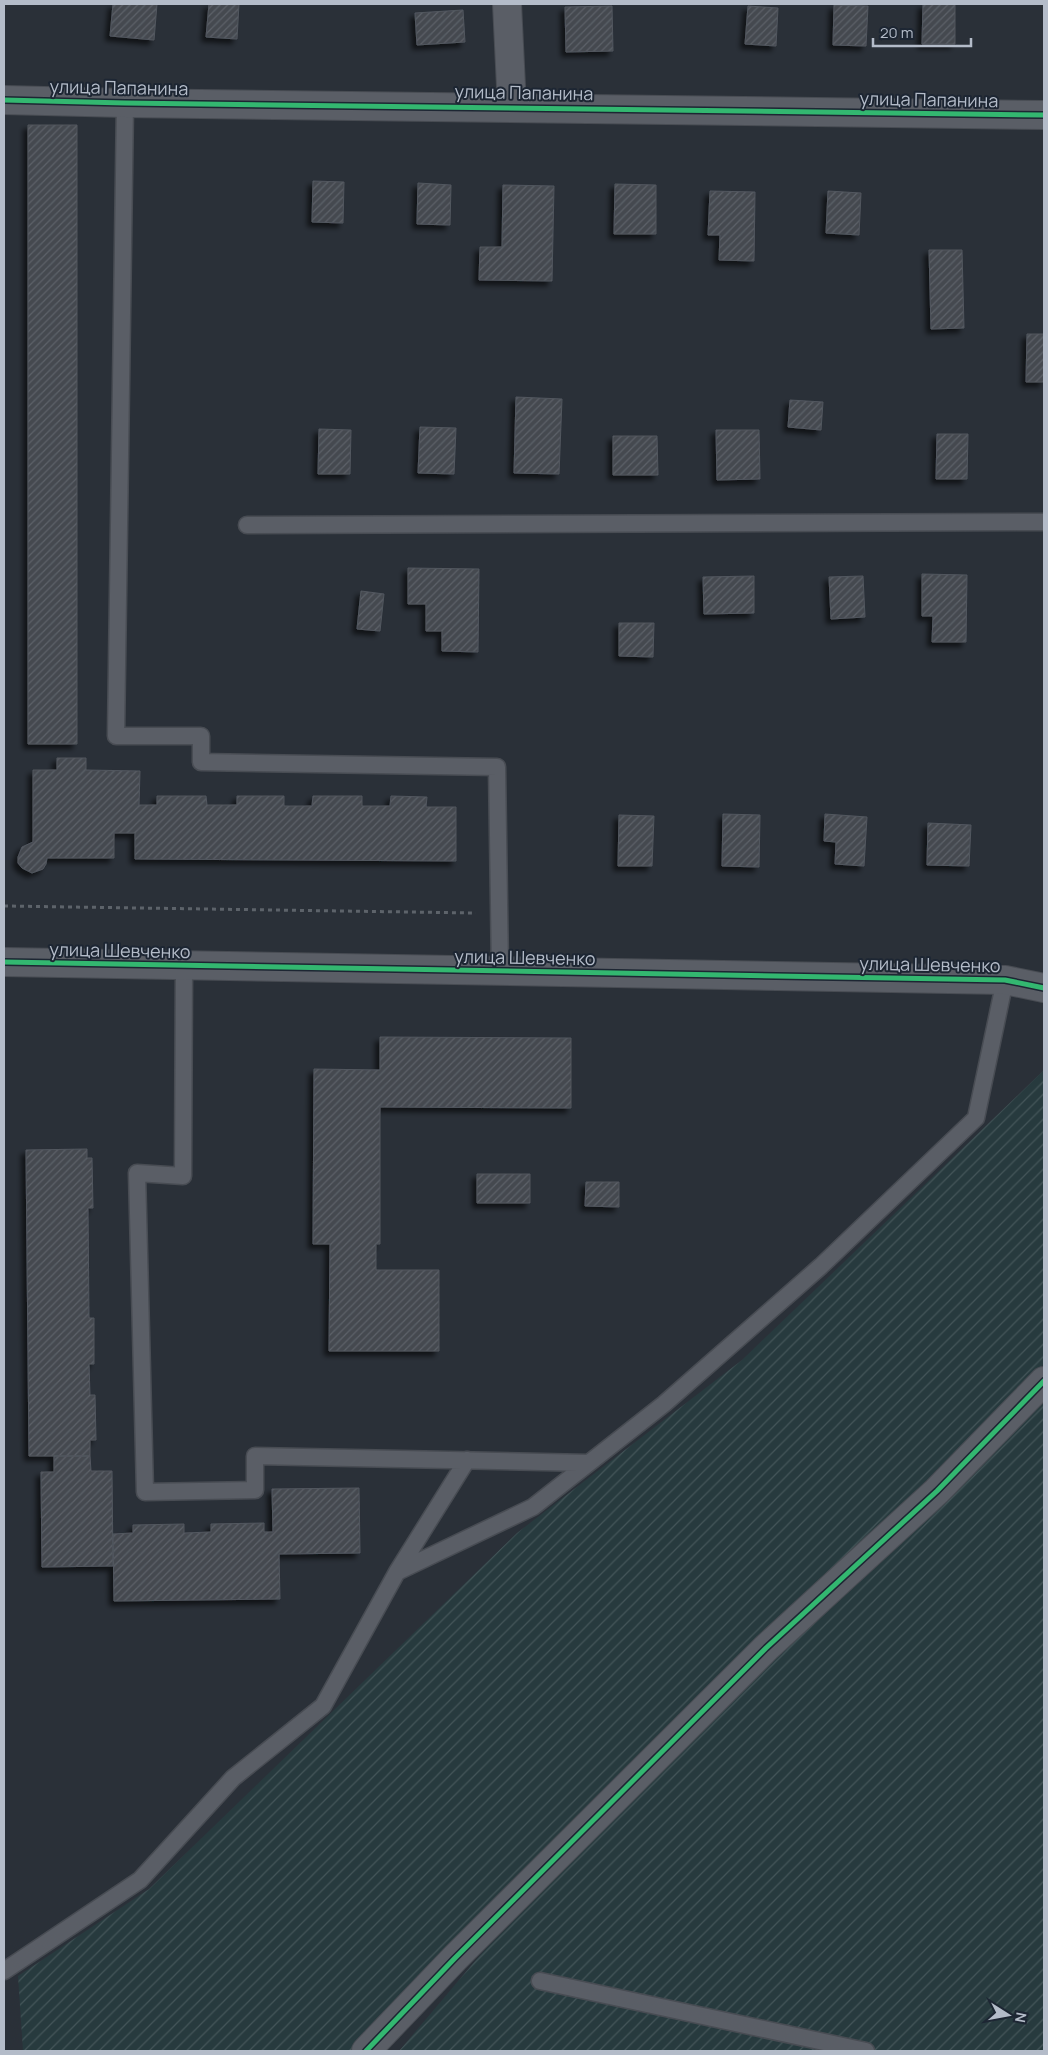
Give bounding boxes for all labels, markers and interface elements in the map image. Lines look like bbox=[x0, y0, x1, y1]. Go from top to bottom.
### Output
scale bar bbox=[873, 15, 970, 47]
text: 20 m bbox=[880, 22, 913, 43]
street label: улица Папанина bbox=[49, 74, 189, 100]
street label: улица Папанина bbox=[454, 79, 594, 105]
street label: улица Папанина bbox=[859, 86, 999, 112]
street label: улица Шевченко bbox=[49, 937, 191, 963]
street label: улица Шевченко bbox=[454, 944, 596, 970]
street label: улица Шевченко bbox=[859, 951, 1001, 977]
north arrow bbox=[983, 1990, 1033, 2040]
text: N bbox=[1011, 2011, 1032, 2024]

